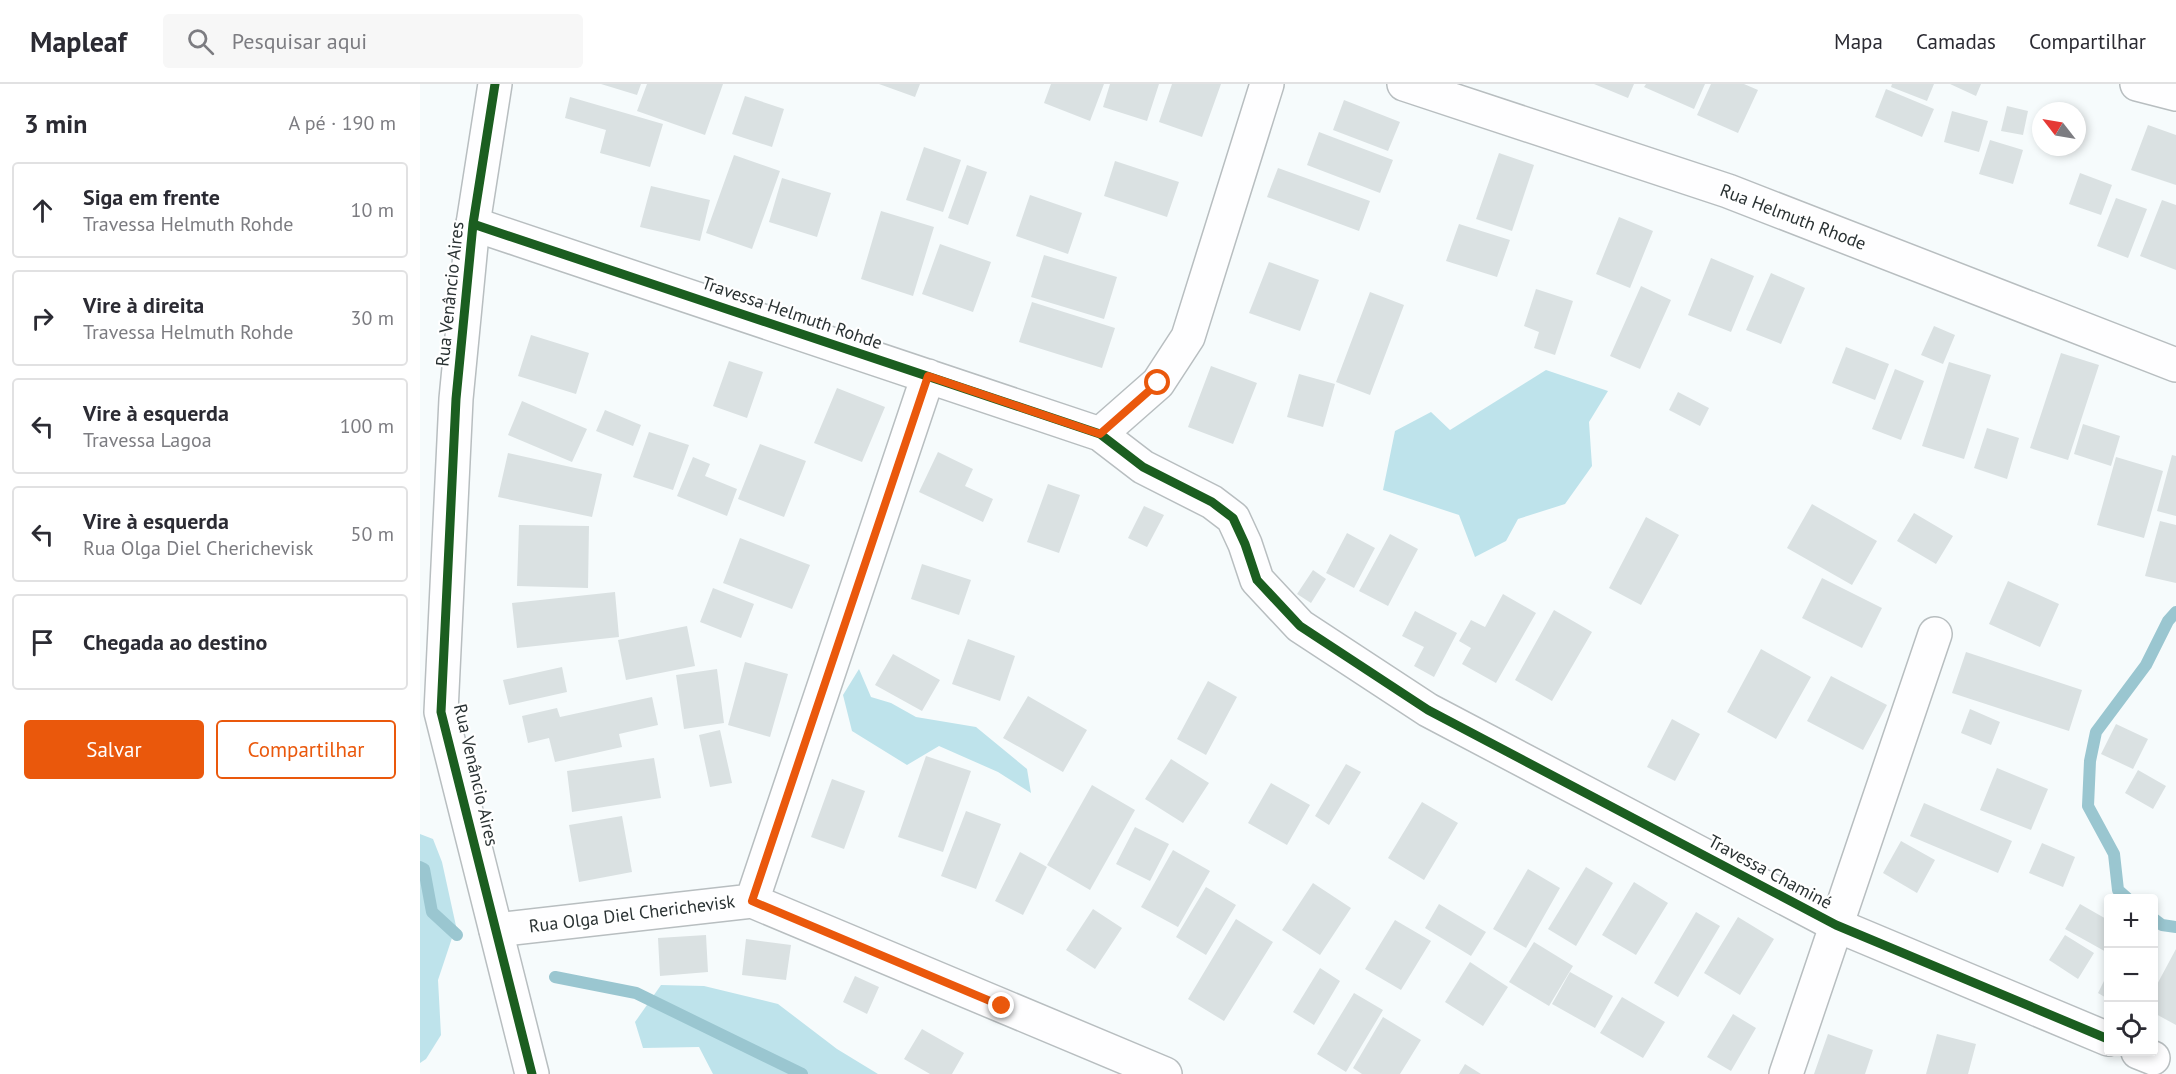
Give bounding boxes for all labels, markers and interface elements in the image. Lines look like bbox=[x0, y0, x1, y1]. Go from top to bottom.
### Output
search box bbox=[163, 14, 583, 68]
text: Mapleaf bbox=[30, 23, 127, 60]
icon: search bbox=[184, 25, 217, 58]
text: Pesquisar aqui bbox=[232, 27, 367, 55]
text: Mapa bbox=[1834, 28, 1883, 55]
text: Camadas bbox=[1916, 28, 1996, 55]
text: Compartilhar bbox=[2029, 28, 2146, 55]
north arrow bbox=[2032, 102, 2086, 156]
text: 3 min bbox=[24, 107, 87, 140]
text: A pé · 190 m bbox=[289, 110, 396, 136]
street label: Rua Helmuth Rhode bbox=[1717, 178, 1869, 255]
text: Siga em frente bbox=[83, 183, 220, 211]
icon: ahead bbox=[26, 194, 59, 227]
text: 10 m bbox=[351, 197, 394, 223]
text: Travessa Helmuth Rohde bbox=[83, 211, 293, 237]
street label: Rua Venâncio Aires bbox=[430, 220, 469, 367]
street label: Travessa Helmuth Rohde bbox=[699, 271, 885, 354]
text: Vire à direita bbox=[83, 291, 204, 319]
icon: right bbox=[26, 302, 59, 335]
text: 30 m bbox=[351, 305, 394, 331]
text: Travessa Helmuth Rohde bbox=[83, 319, 293, 345]
route start bbox=[1144, 369, 1170, 395]
text: Vire à esquerda bbox=[83, 399, 229, 427]
icon: left bbox=[26, 410, 59, 443]
text: 100 m bbox=[340, 413, 394, 439]
text: Travessa Lagoa bbox=[83, 427, 212, 453]
text: Vire à esquerda bbox=[83, 507, 229, 535]
icon: left bbox=[26, 518, 59, 551]
text: 50 m bbox=[351, 521, 394, 547]
text: Rua Olga Diel Cherichevisk bbox=[83, 535, 313, 561]
icon: arrive bbox=[26, 626, 59, 659]
text: Chegada ao destino bbox=[83, 628, 267, 656]
street label: Rua Venâncio Aires bbox=[449, 701, 504, 848]
button: Salvar bbox=[24, 720, 204, 779]
button: Compartilhar bbox=[216, 720, 396, 779]
street label: Travessa Chaminé bbox=[1704, 829, 1836, 914]
street label: Rua Olga Diel Cherichevisk bbox=[528, 889, 737, 938]
map controls bbox=[2104, 894, 2158, 1056]
button: + bbox=[2104, 894, 2158, 948]
button: − bbox=[2104, 948, 2158, 1002]
route end bbox=[988, 992, 1014, 1018]
button: locate bbox=[2104, 1002, 2158, 1056]

